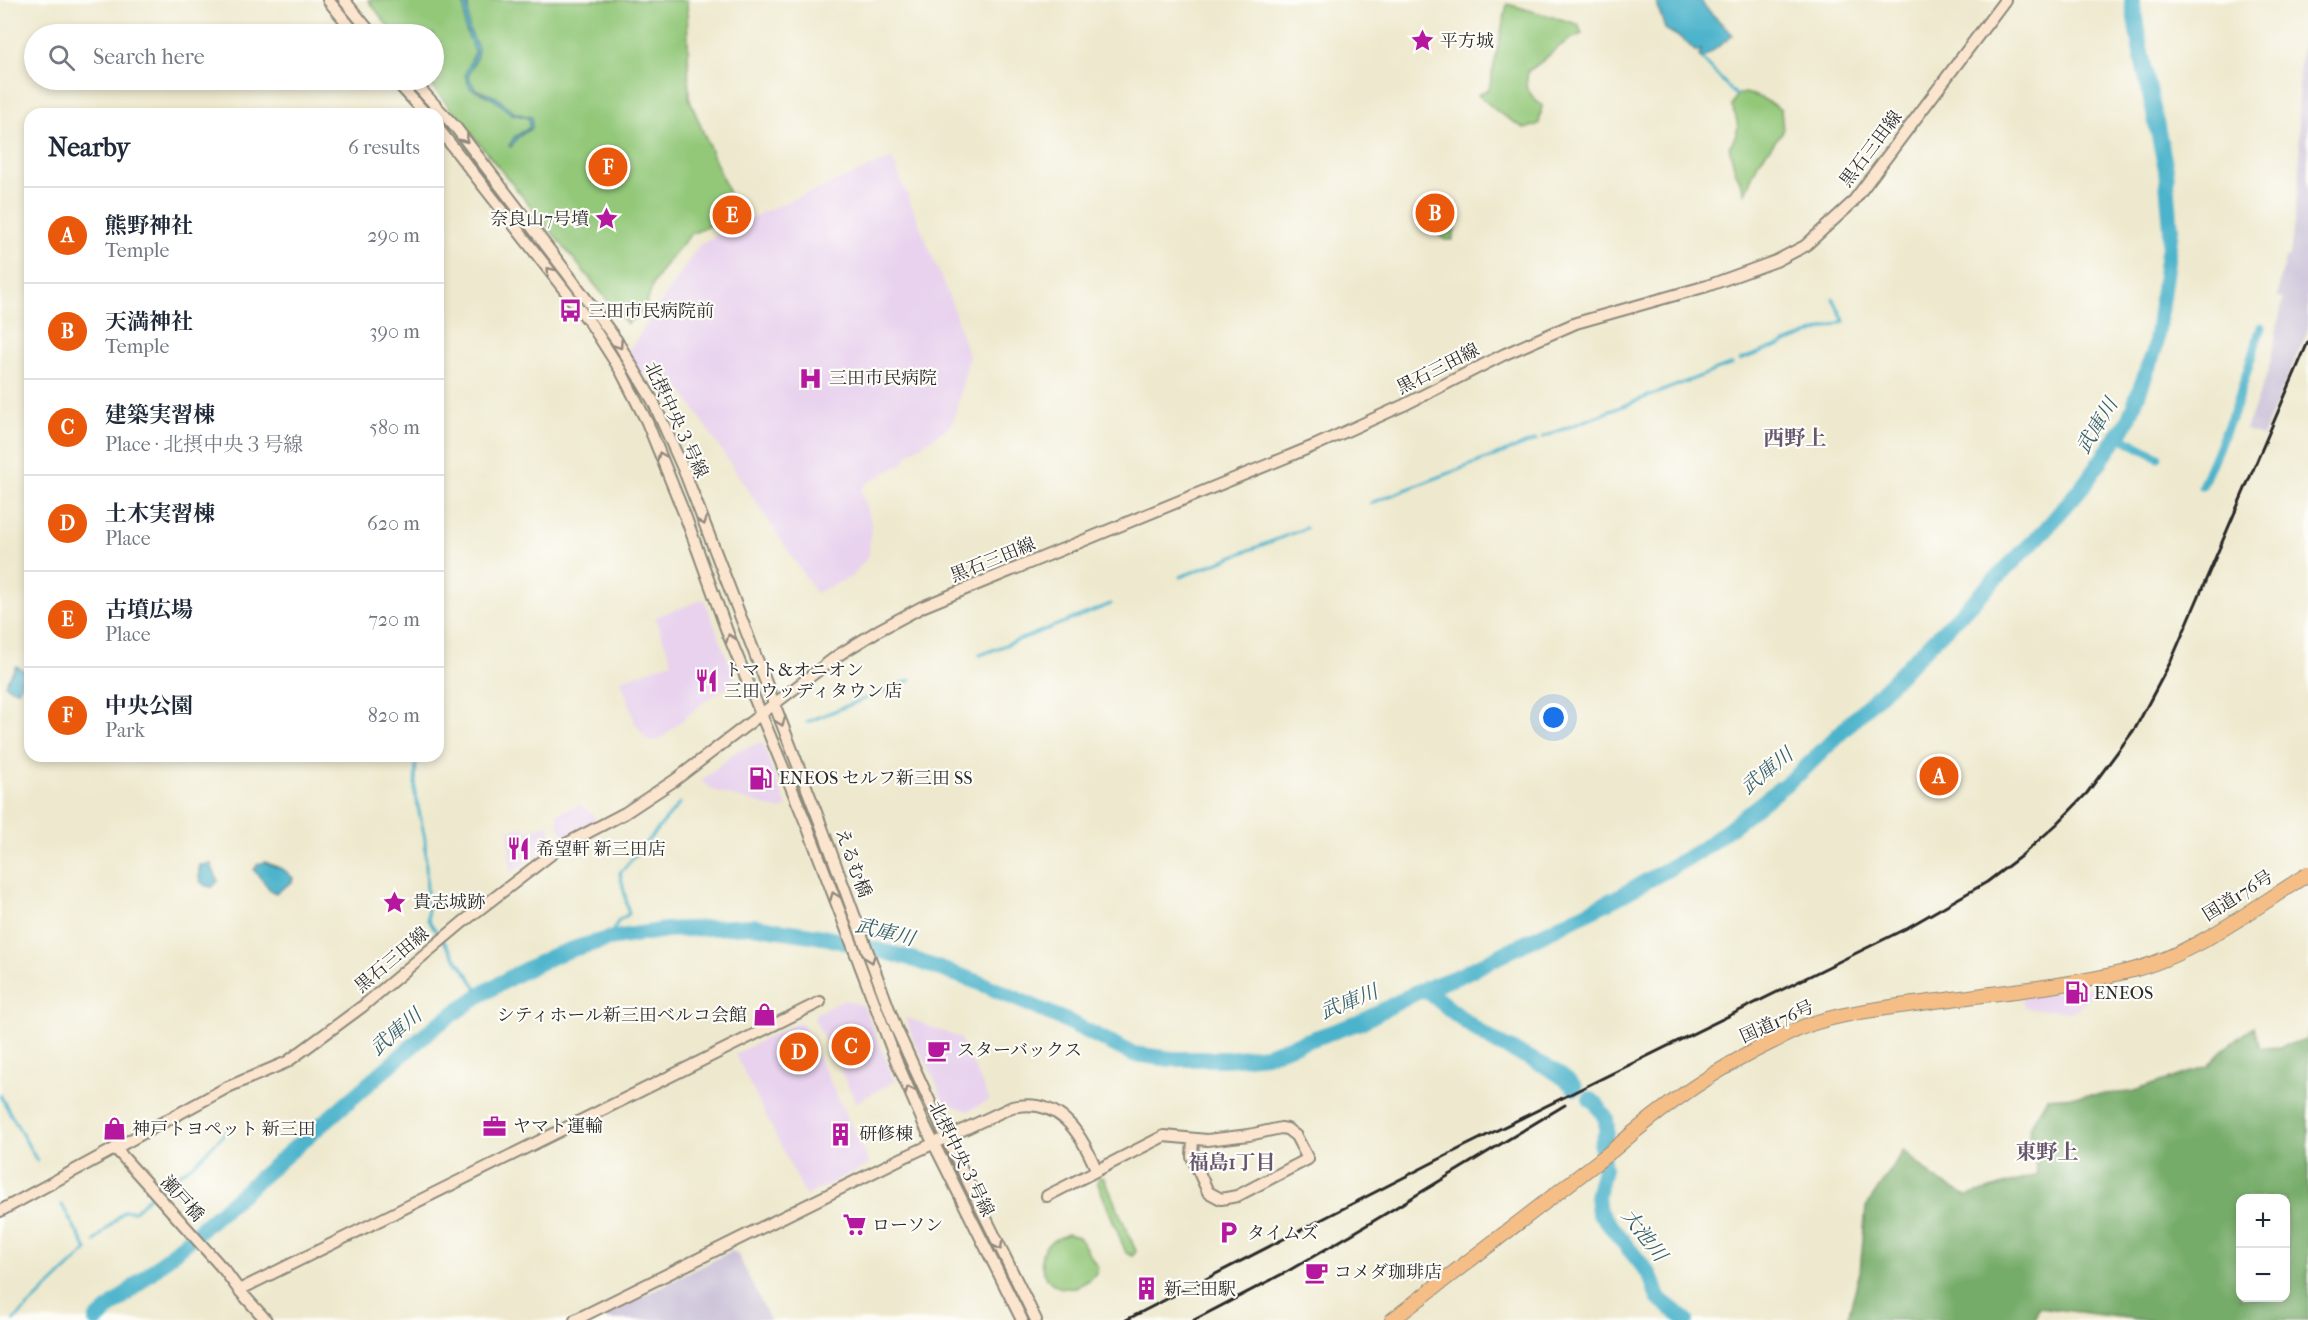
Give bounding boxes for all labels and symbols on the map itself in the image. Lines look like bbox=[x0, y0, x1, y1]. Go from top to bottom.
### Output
place icon: 平方城 bbox=[1409, 28, 1435, 54]
place label: 平方城 bbox=[1440, 31, 1494, 52]
street label: 黒石三田線 bbox=[1836, 107, 1906, 191]
one-way arrow bbox=[458, 132, 469, 143]
pin: F bbox=[588, 144, 628, 190]
pin: B bbox=[1416, 190, 1454, 236]
pin: E bbox=[712, 192, 752, 238]
place icon: 奈良山7号墳 bbox=[594, 206, 620, 232]
place label: 奈良山7号墳 bbox=[490, 209, 589, 230]
one-way arrow bbox=[546, 267, 557, 278]
bus stop icon: 三田市民病院前 bbox=[557, 298, 583, 324]
place label: 三田市民病院前 bbox=[588, 301, 714, 322]
one-way arrow bbox=[612, 339, 623, 350]
street label: 黒石三田線 bbox=[1393, 339, 1483, 399]
street label: 北摂中央３号線 bbox=[640, 358, 712, 482]
hospital icon: 三田市民病院 bbox=[798, 365, 824, 391]
place label: 三田市民病院 bbox=[829, 368, 937, 389]
water label: 武庫川 bbox=[2072, 393, 2123, 458]
district label: 西野上 bbox=[1764, 426, 1827, 450]
one-way arrow bbox=[656, 451, 668, 462]
one-way arrow bbox=[696, 515, 708, 526]
street label: 黒石三田線 bbox=[947, 533, 1039, 587]
one-way arrow bbox=[724, 633, 737, 644]
place label: トマト&オニオン 三田ウッディタウン店 bbox=[724, 660, 902, 702]
restaurant icon: トマト&オニオン 三田ウッディタウン店 bbox=[693, 667, 719, 693]
your location bbox=[1539, 703, 1568, 732]
one-way arrow bbox=[773, 716, 786, 727]
water label: 武庫川 bbox=[1736, 742, 1799, 799]
pin: A bbox=[1920, 754, 1958, 798]
fuel station icon: ENEOS セルフ新三田 SS bbox=[748, 765, 774, 791]
place label: ENEOS セルフ新三田 SS bbox=[779, 768, 973, 789]
street label: えるむ橋 bbox=[831, 826, 875, 900]
restaurant icon: 希望軒 新三田店 bbox=[505, 836, 531, 862]
place label: 希望軒 新三田店 bbox=[536, 839, 666, 860]
street label: 国道176号 bbox=[2199, 866, 2277, 926]
place icon: 貴志城跡 bbox=[382, 889, 408, 915]
one-way arrow bbox=[829, 891, 841, 902]
place label: 貴志城跡 bbox=[413, 892, 485, 913]
water label: 武庫川 bbox=[853, 914, 919, 951]
street label: 黒石三田線 bbox=[351, 923, 433, 997]
one-way arrow bbox=[863, 953, 876, 963]
water label: 武庫川 bbox=[1317, 979, 1383, 1024]
fuel station icon: ENEOS bbox=[2063, 980, 2089, 1006]
place label: ENEOS bbox=[2094, 983, 2153, 1004]
street label: 国道176号 bbox=[1737, 996, 1817, 1048]
shop icon: シティホール新三田ベルコ会館 bbox=[752, 1002, 778, 1028]
water label: 武庫川 bbox=[366, 1003, 428, 1060]
place label: シティホール新三田ベルコ会館 bbox=[497, 1005, 747, 1026]
pin: C bbox=[832, 1024, 870, 1068]
pin: D bbox=[780, 1030, 818, 1074]
cafe icon: スターバックス bbox=[926, 1037, 952, 1063]
place label: スターバックス bbox=[957, 1040, 1082, 1061]
one-way arrow bbox=[904, 1085, 916, 1096]
street label: 北摂中央３号線 bbox=[924, 1098, 998, 1220]
office icon: ヤマト運輸 bbox=[482, 1113, 508, 1139]
shop icon: 神戸トヨペット 新三田 bbox=[101, 1116, 127, 1142]
place label: ヤマト運輸 bbox=[513, 1116, 603, 1137]
place label: 神戸トヨペット 新三田 bbox=[132, 1119, 316, 1140]
building icon: 研修棟 bbox=[828, 1121, 854, 1147]
place label: 研修棟 bbox=[859, 1124, 913, 1145]
district label: 東野上 bbox=[2016, 1140, 2079, 1164]
district label: 福島1丁目 bbox=[1188, 1151, 1276, 1174]
street label: 瀬戸橋 bbox=[156, 1172, 208, 1226]
water label: 大池川 bbox=[1616, 1204, 1673, 1267]
supermarket icon: ローソン bbox=[841, 1212, 867, 1238]
place label: ローソン bbox=[872, 1215, 943, 1236]
parking icon: タイムズ bbox=[1216, 1220, 1242, 1246]
place label: タイムズ bbox=[1247, 1223, 1319, 1244]
one-way arrow bbox=[992, 1240, 1003, 1251]
cafe icon: コメダ珈琲店 bbox=[1303, 1259, 1329, 1285]
place label: コメダ珈琲店 bbox=[1334, 1262, 1442, 1283]
building icon: 新三田駅 bbox=[1133, 1276, 1159, 1302]
place label: 新三田駅 bbox=[1164, 1279, 1236, 1300]

